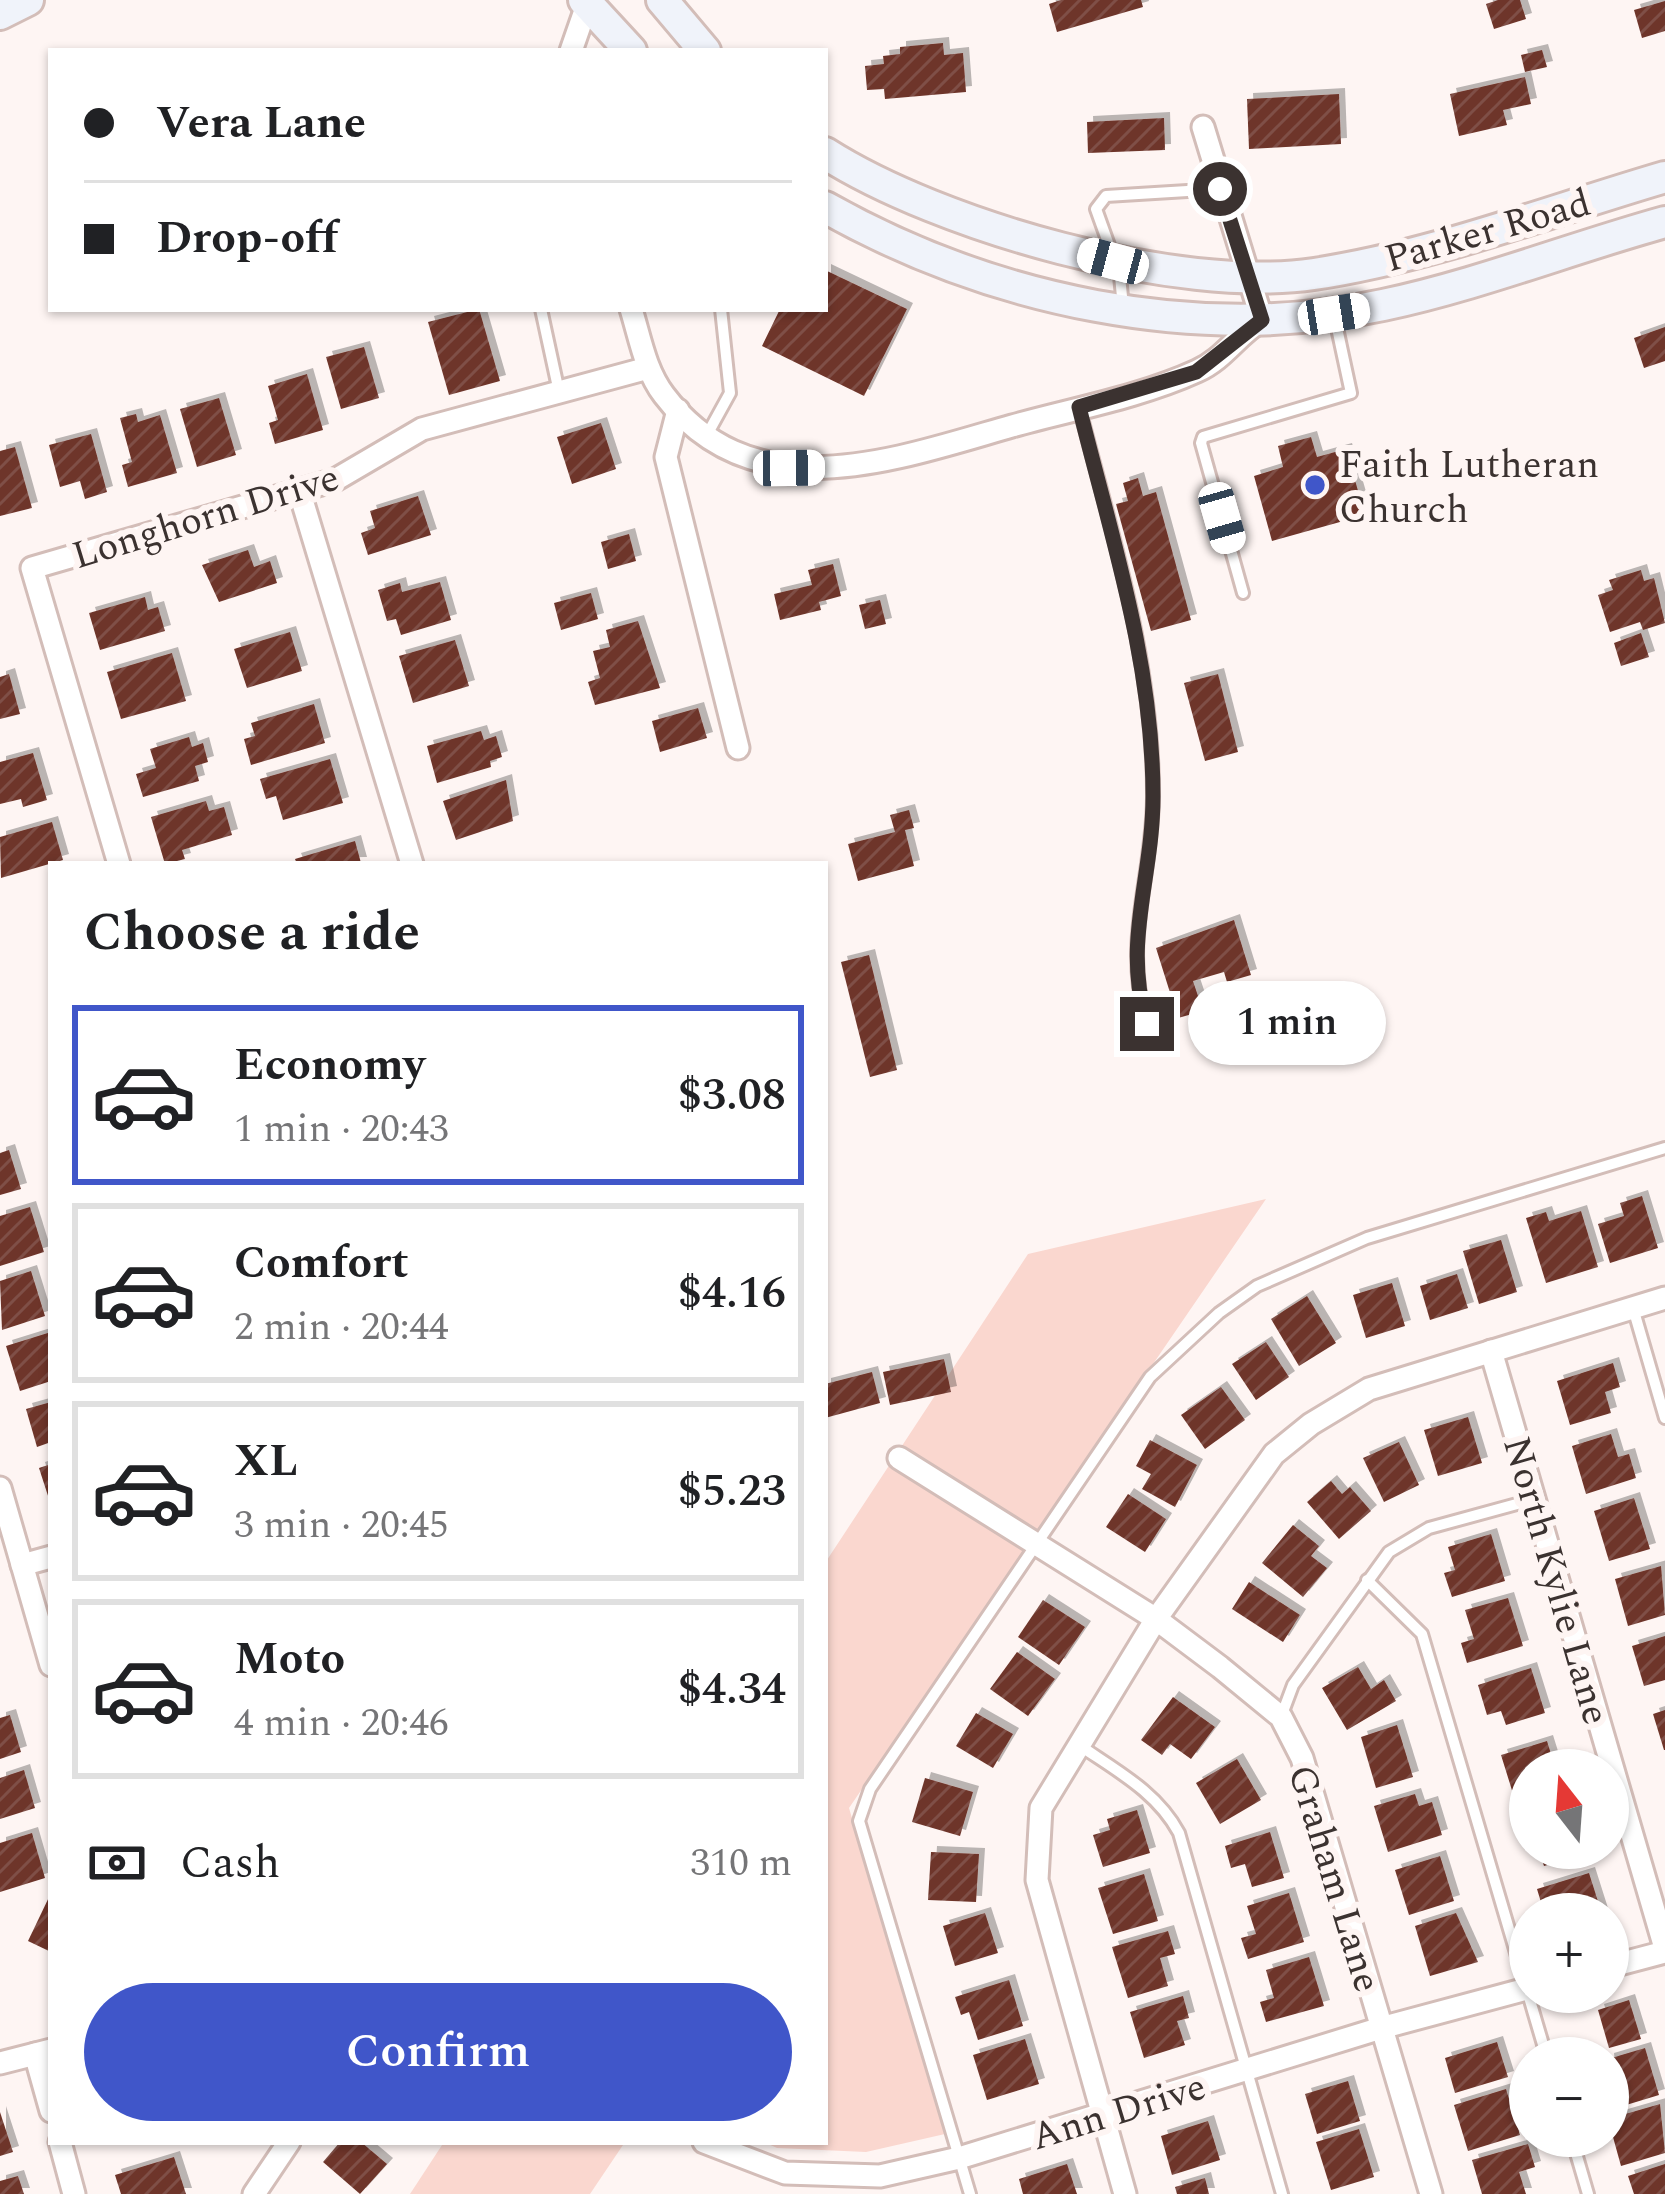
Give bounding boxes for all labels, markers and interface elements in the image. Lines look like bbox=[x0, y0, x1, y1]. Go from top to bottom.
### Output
text: Vera Lane bbox=[156, 89, 366, 158]
route start bbox=[1193, 162, 1247, 216]
street label: Parker Road bbox=[1378, 174, 1598, 289]
text: Drop-off bbox=[156, 204, 338, 273]
car bbox=[1074, 234, 1152, 288]
car bbox=[1296, 291, 1372, 337]
place label: Faith Lutheran Church bbox=[1339, 436, 1599, 540]
street label: Longhorn Drive bbox=[65, 449, 346, 586]
car bbox=[753, 449, 825, 487]
marker: Faith Lutheran Church bbox=[1302, 472, 1328, 498]
car bbox=[1195, 478, 1249, 558]
text: Choose a ride bbox=[84, 892, 420, 974]
callout: 1 min bbox=[1189, 982, 1387, 1066]
text: 1 min bbox=[1236, 993, 1338, 1052]
route end bbox=[1120, 997, 1174, 1051]
text: Economy bbox=[234, 1031, 425, 1100]
icon: car bbox=[90, 1041, 198, 1149]
text: $3.08 bbox=[678, 1061, 786, 1130]
text: 1 min · 20:43 bbox=[234, 1100, 449, 1159]
text: Comfort bbox=[234, 1229, 409, 1298]
icon: car bbox=[90, 1239, 198, 1347]
text: $4.16 bbox=[678, 1259, 786, 1328]
text: 2 min · 20:44 bbox=[234, 1298, 449, 1357]
text: XL bbox=[234, 1427, 298, 1496]
street label: North Kylie Lane bbox=[1486, 1430, 1625, 1732]
icon: car bbox=[90, 1437, 198, 1545]
text: $5.23 bbox=[678, 1457, 786, 1526]
text: 3 min · 20:45 bbox=[234, 1496, 449, 1555]
text: Moto bbox=[234, 1625, 345, 1694]
icon: car bbox=[90, 1635, 198, 1743]
text: $4.34 bbox=[678, 1655, 786, 1724]
text: 4 min · 20:46 bbox=[234, 1694, 449, 1753]
north arrow bbox=[1509, 1749, 1629, 1869]
map controls bbox=[1509, 1749, 1629, 2157]
street label: Graham Lane bbox=[1271, 1758, 1396, 2000]
text: Cash bbox=[180, 1829, 280, 1898]
icon: cash bbox=[84, 1830, 150, 1896]
text: 310 m bbox=[690, 1834, 792, 1893]
button: + bbox=[1509, 1893, 1629, 2013]
button: Confirm bbox=[84, 1983, 792, 2121]
button: − bbox=[1509, 2037, 1629, 2157]
street label: Ann Drive bbox=[1024, 2058, 1213, 2167]

